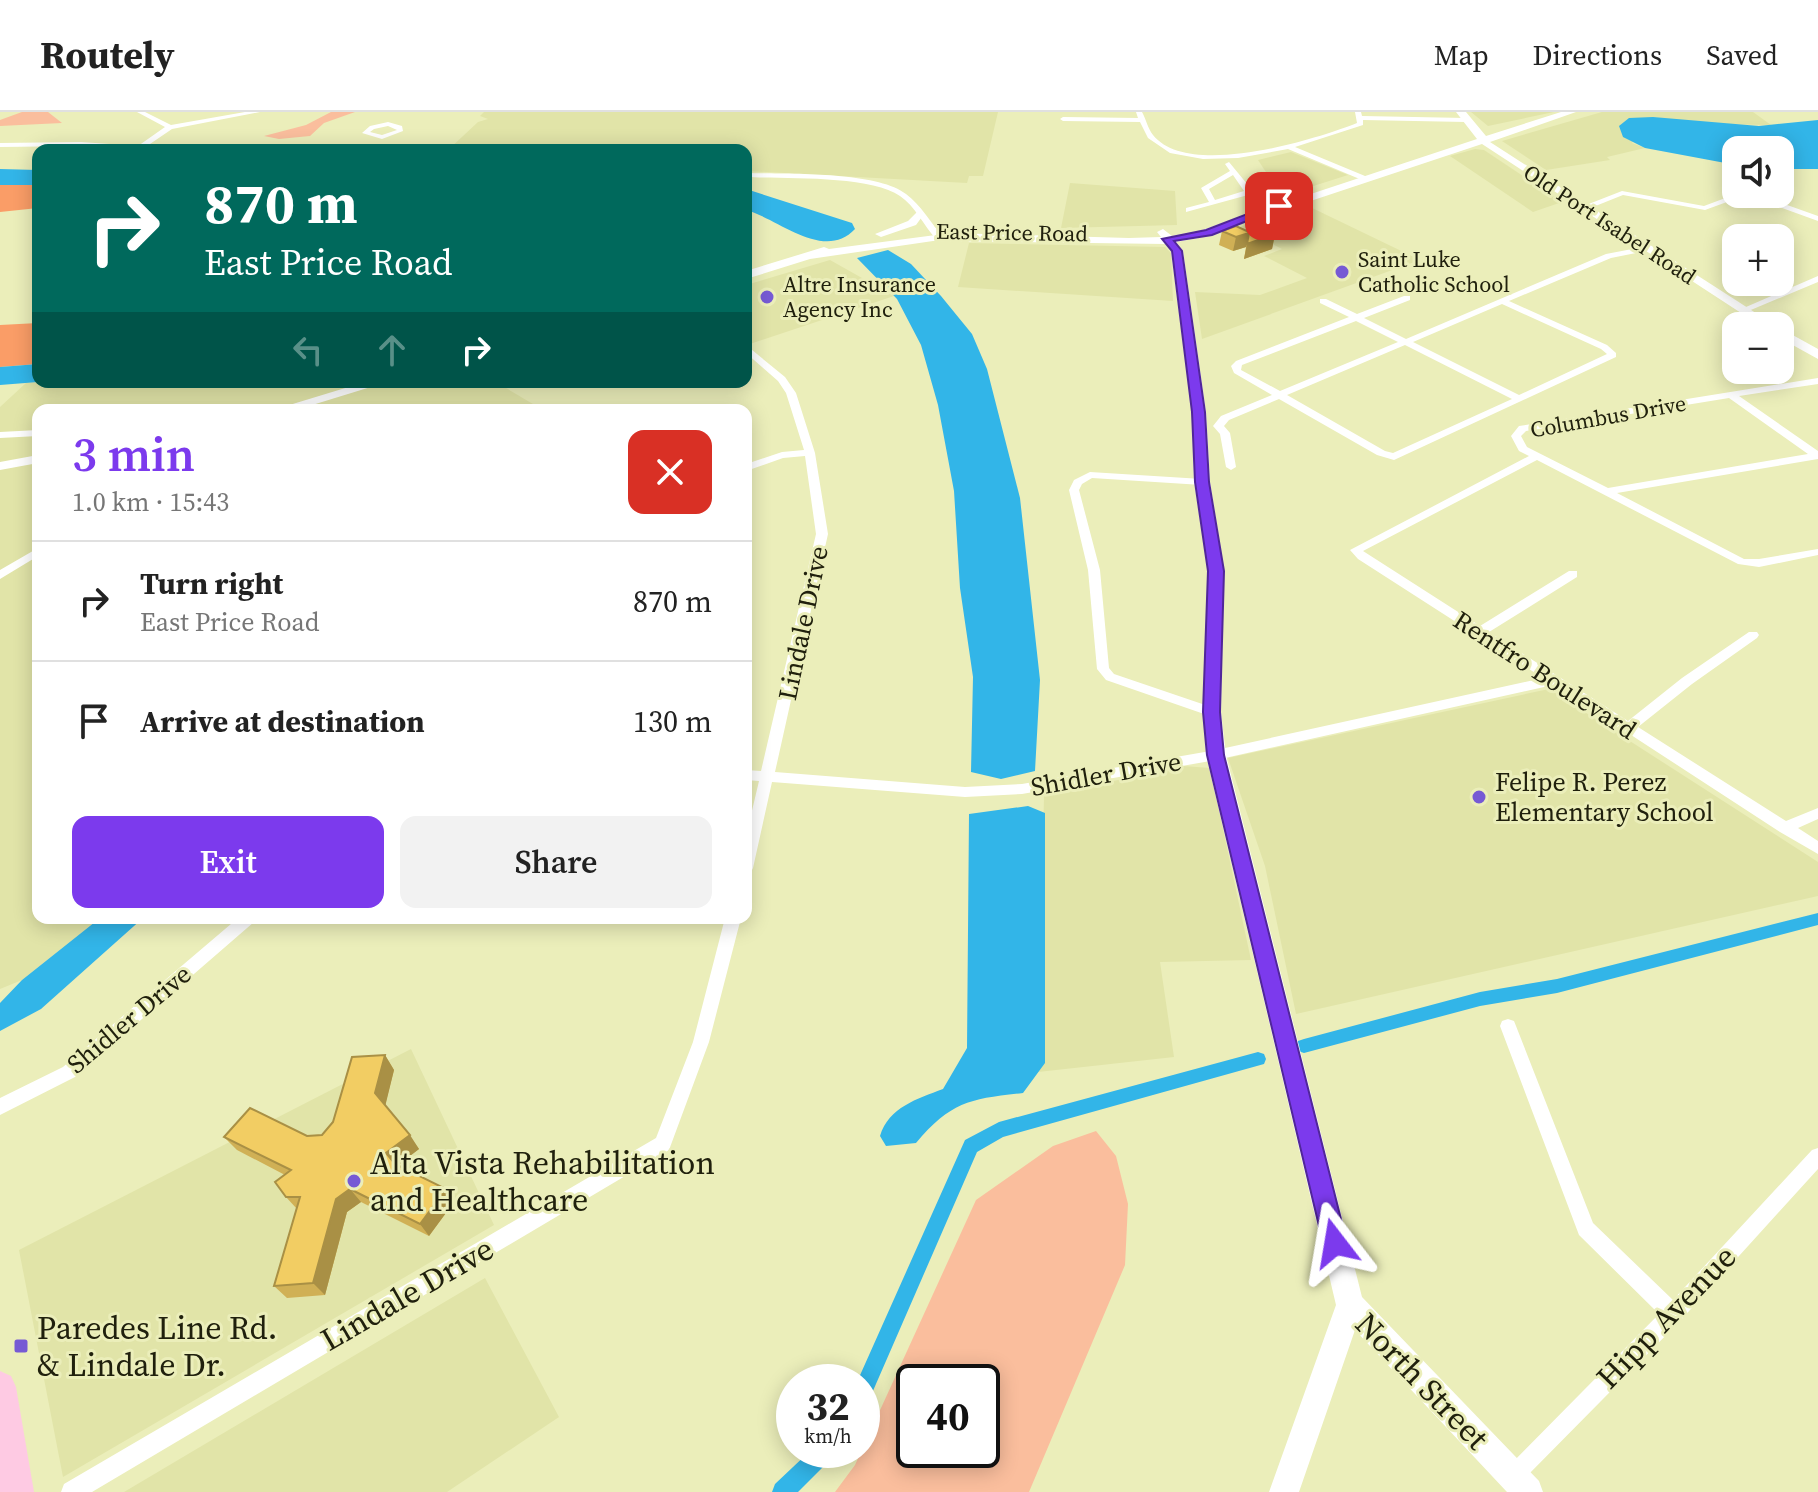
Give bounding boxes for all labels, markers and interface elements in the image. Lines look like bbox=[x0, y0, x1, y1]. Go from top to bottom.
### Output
text: Routely bbox=[40, 29, 175, 81]
text: Map bbox=[1434, 36, 1489, 74]
text: Directions bbox=[1533, 36, 1662, 74]
text: Saved bbox=[1706, 36, 1778, 74]
map controls bbox=[1722, 136, 1794, 384]
button: sound bbox=[1722, 136, 1794, 208]
street label: Old Port Isabel Road bbox=[1518, 157, 1702, 291]
text: 870 m bbox=[204, 165, 358, 242]
pin bbox=[1245, 172, 1313, 240]
icon: right bbox=[72, 176, 176, 280]
icon: arrive bbox=[1257, 184, 1301, 228]
street label: East Price Road bbox=[936, 216, 1089, 248]
button: + bbox=[1722, 224, 1794, 296]
text: East Price Road bbox=[204, 238, 452, 287]
place label: Saint Luke Catholic School bbox=[1358, 244, 1510, 299]
marker: Saint Luke Catholic School bbox=[1333, 263, 1351, 281]
place label: Altre Insurance Agency Inc bbox=[783, 269, 936, 324]
marker: Altre Insurance Agency Inc bbox=[758, 288, 776, 306]
button: − bbox=[1722, 312, 1794, 384]
icon: left bbox=[286, 328, 330, 372]
icon: ahead bbox=[370, 328, 414, 372]
icon: right bbox=[454, 328, 498, 372]
street label: Columbus Drive bbox=[1528, 388, 1688, 444]
text: 3 min bbox=[72, 421, 195, 487]
button: close bbox=[628, 430, 712, 514]
text: 1.0 km · 15:43 bbox=[72, 484, 229, 520]
street label: Lindale Drive bbox=[769, 543, 837, 703]
text: Turn right bbox=[140, 563, 283, 604]
icon: right bbox=[72, 579, 116, 623]
text: 870 m bbox=[633, 581, 712, 622]
street label: Rentfro Boulevard bbox=[1446, 602, 1644, 748]
text: East Price Road bbox=[140, 604, 319, 640]
icon: arrive bbox=[72, 699, 116, 743]
text: Arrive at destination bbox=[140, 701, 425, 742]
text: 130 m bbox=[633, 701, 712, 742]
street label: Shidler Drive bbox=[1028, 743, 1184, 805]
place label: Felipe R. Perez Elementary School bbox=[1495, 764, 1714, 830]
marker: Felipe R. Perez Elementary School bbox=[1470, 788, 1488, 806]
button: Exit bbox=[72, 816, 384, 908]
button: Share bbox=[400, 816, 712, 908]
street label: Shidler Drive bbox=[59, 956, 199, 1082]
place label: Alta Vista Rehabilitation and Healthcare bbox=[370, 1141, 715, 1222]
marker: Alta Vista Rehabilitation and Healthcare bbox=[345, 1172, 363, 1190]
position arrow bbox=[1293, 1201, 1377, 1285]
street label: Lindale Drive bbox=[313, 1227, 501, 1361]
street label: Hipp Avenue bbox=[1586, 1236, 1746, 1398]
street label: North Street bbox=[1346, 1303, 1499, 1460]
place label: Paredes Line Rd. & Lindale Dr. bbox=[37, 1306, 277, 1387]
marker: Paredes Line Rd. & Lindale Dr. bbox=[12, 1337, 30, 1355]
speed limit sign: 40 bbox=[896, 1364, 1000, 1468]
text: 32 bbox=[806, 1379, 850, 1433]
text: km/h bbox=[804, 1422, 852, 1450]

